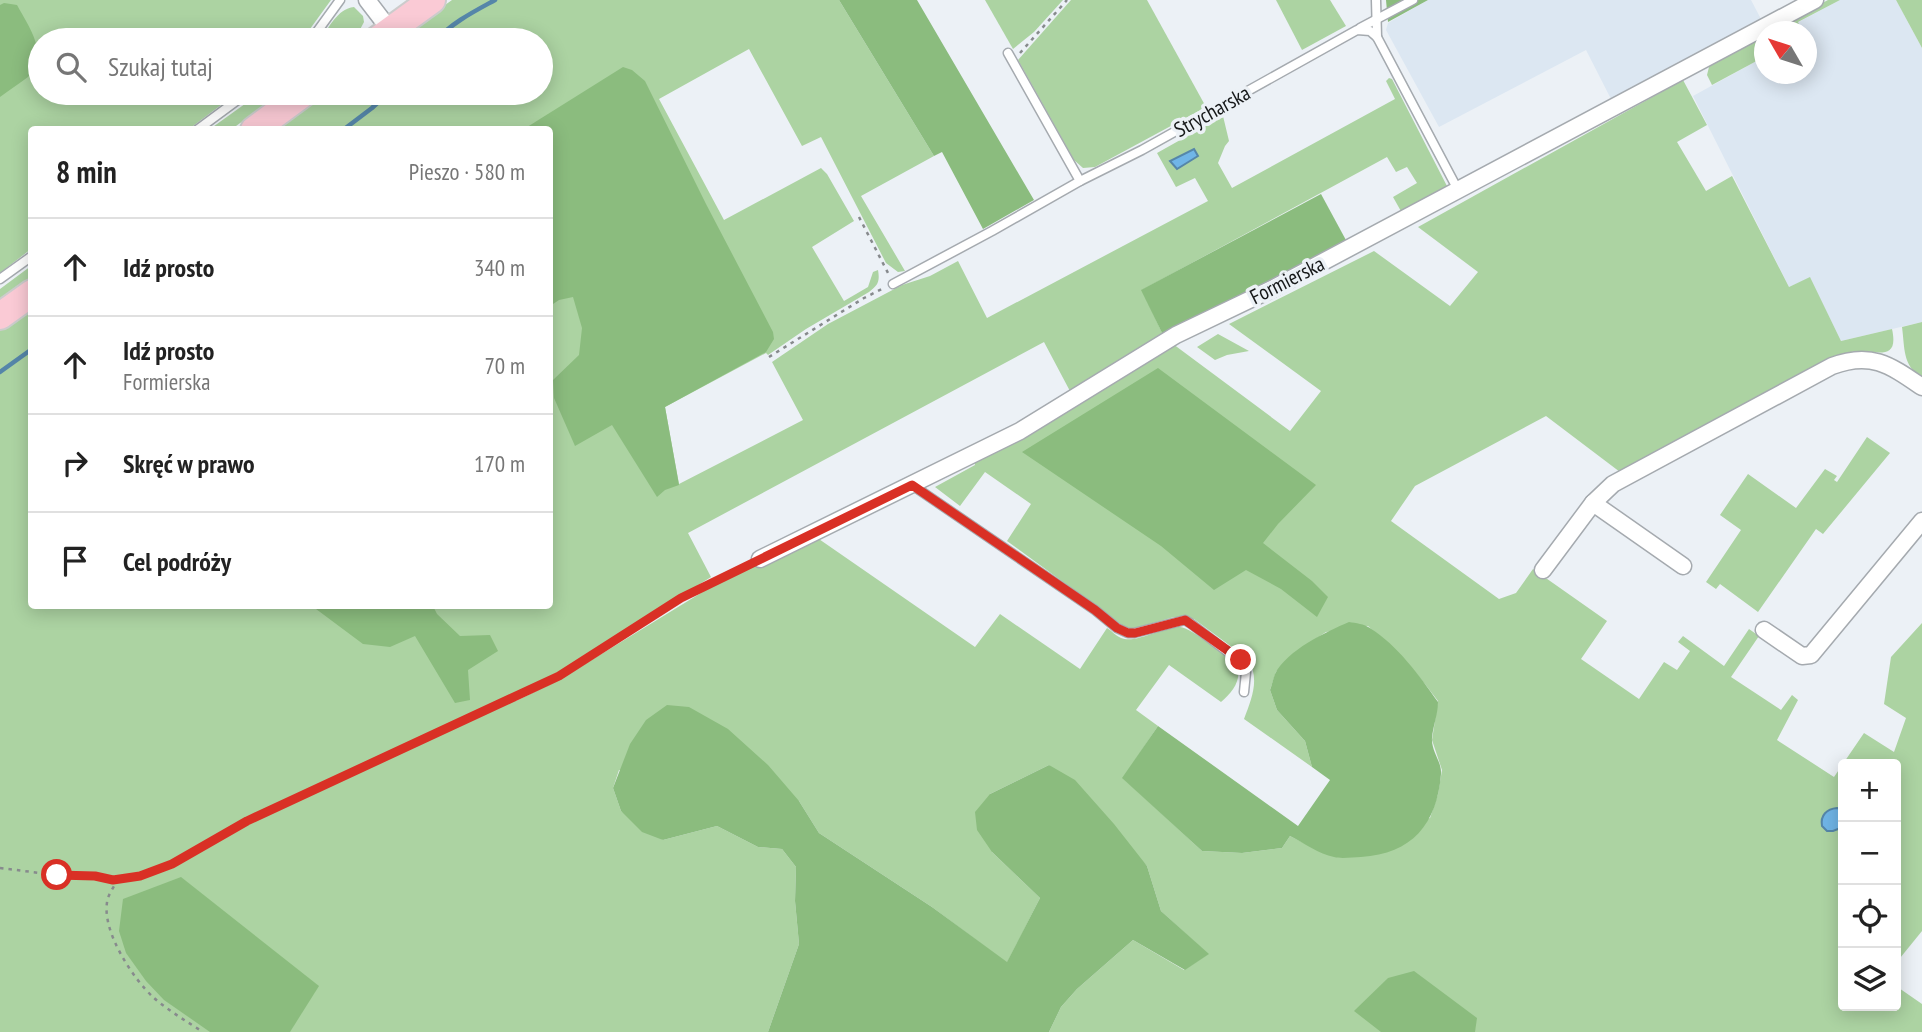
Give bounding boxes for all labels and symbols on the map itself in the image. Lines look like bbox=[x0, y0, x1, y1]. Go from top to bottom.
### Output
north arrow bbox=[1754, 21, 1817, 84]
street label: Strycharska bbox=[1169, 79, 1255, 143]
street label: Formierska bbox=[1245, 250, 1329, 310]
route end bbox=[1225, 644, 1256, 675]
route start bbox=[41, 859, 72, 890]

